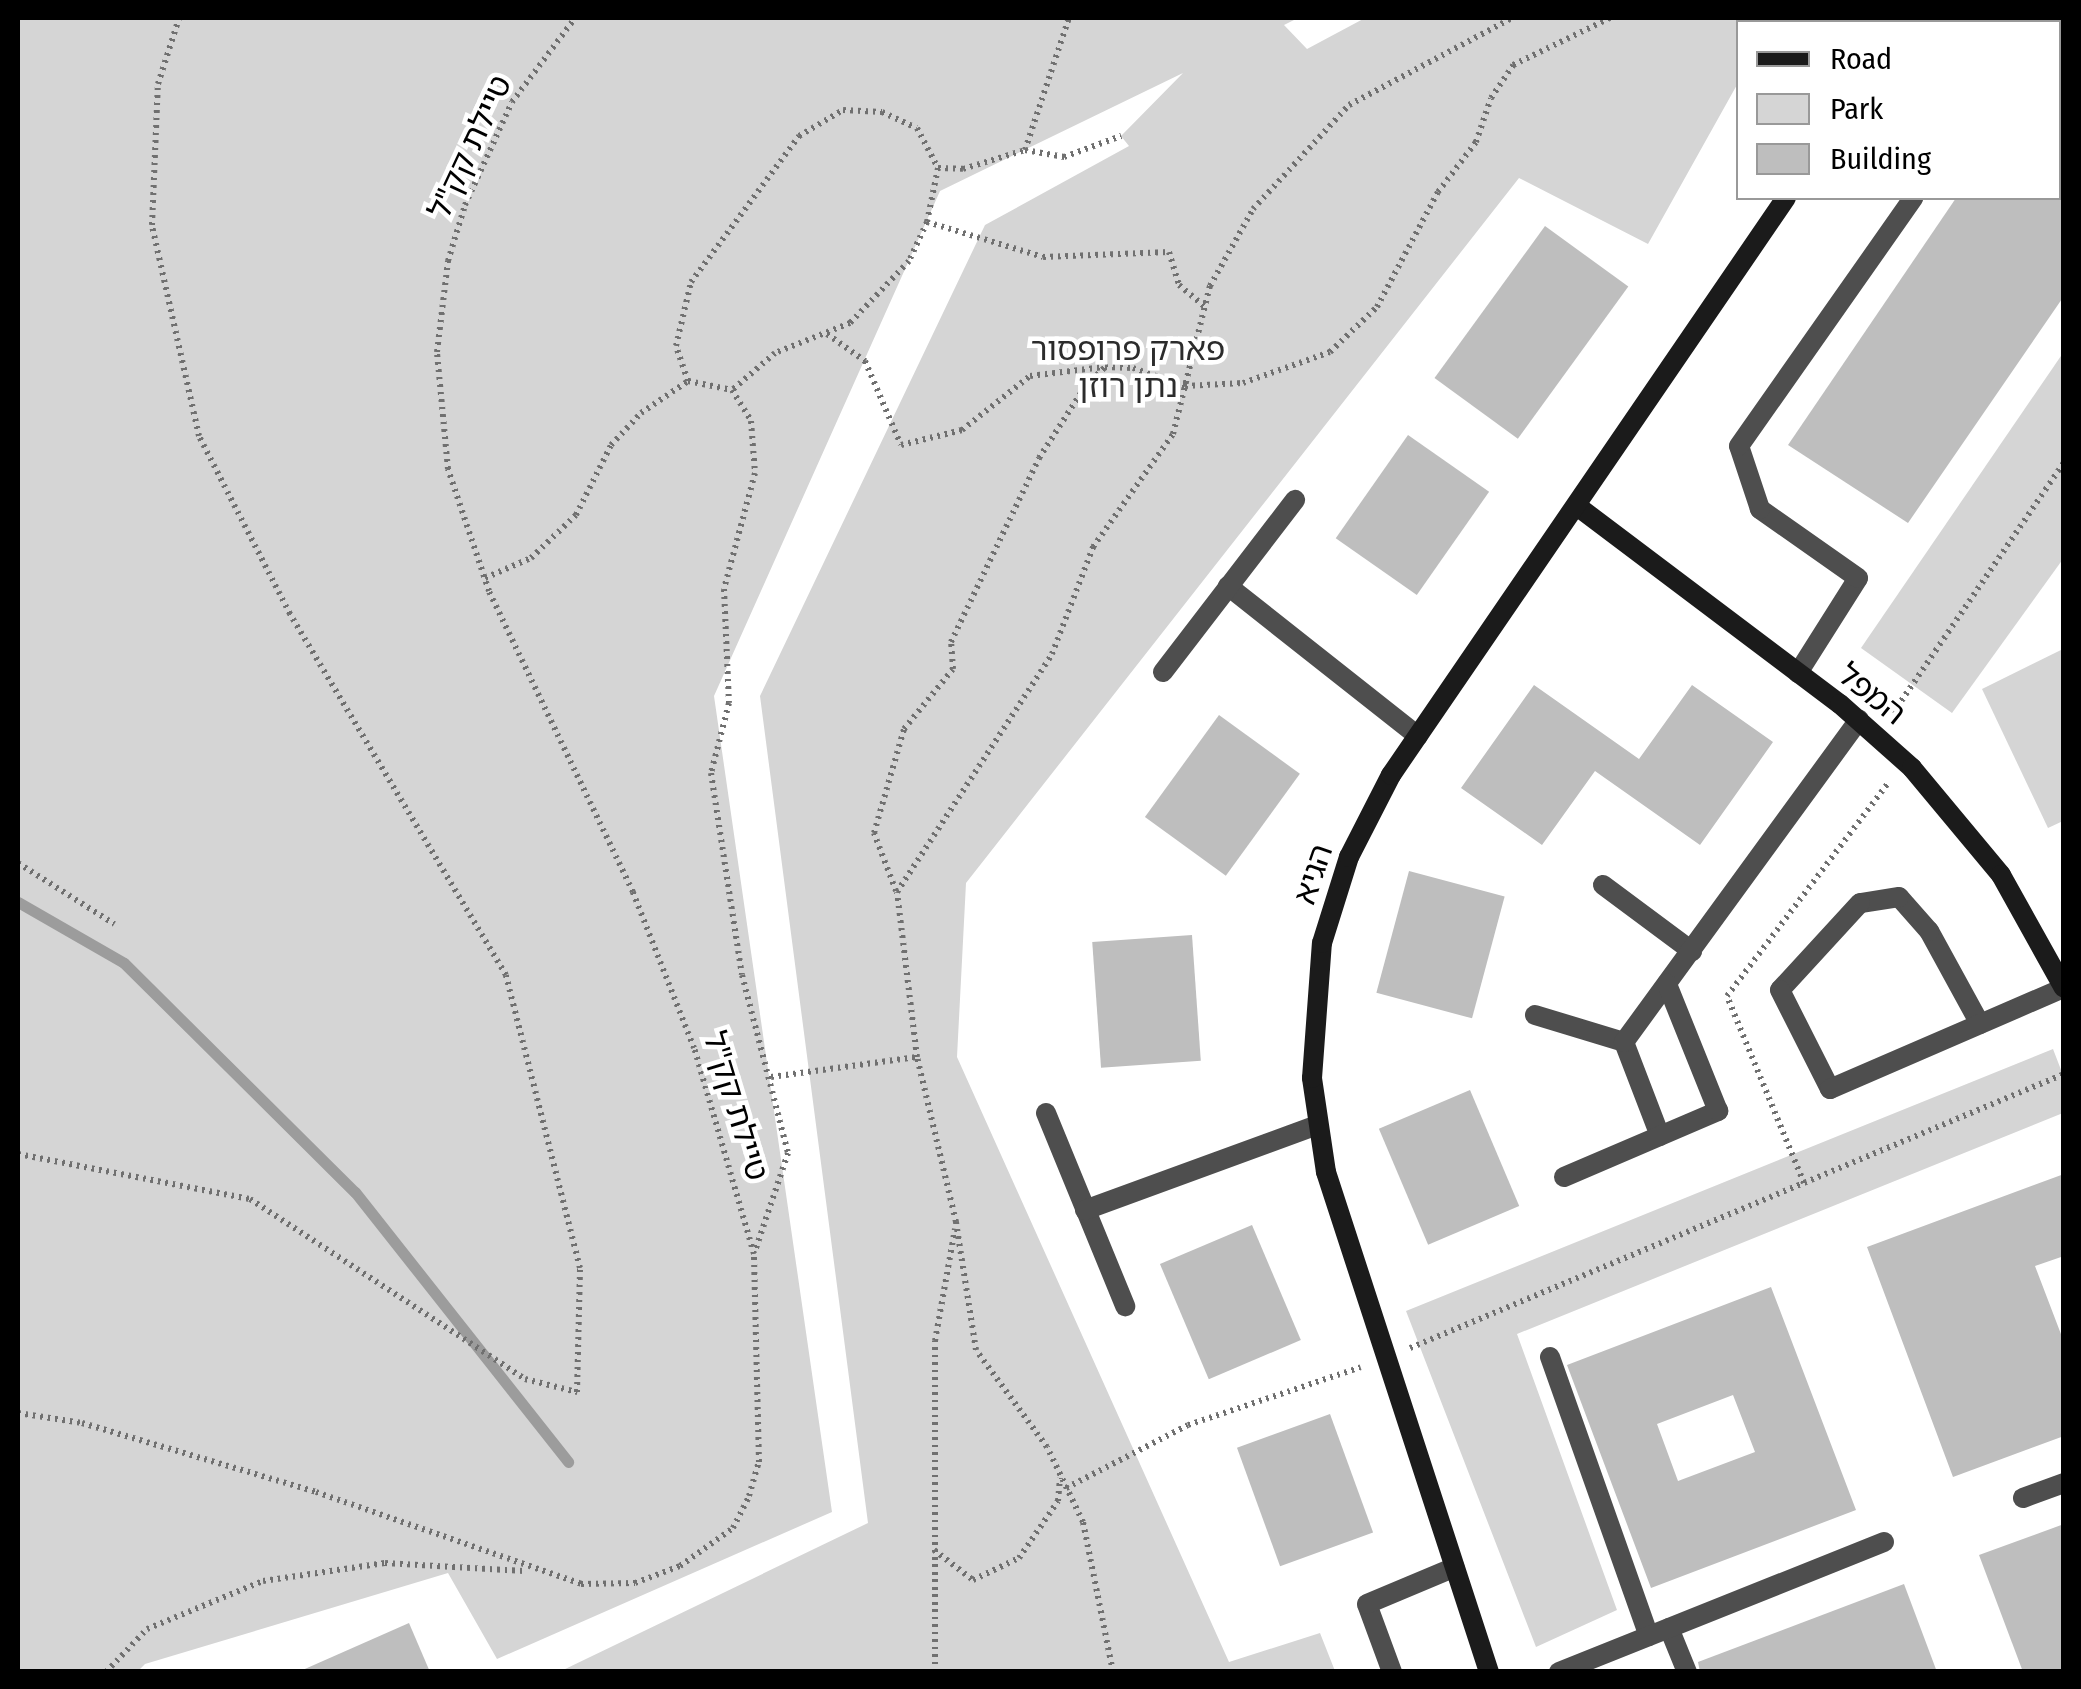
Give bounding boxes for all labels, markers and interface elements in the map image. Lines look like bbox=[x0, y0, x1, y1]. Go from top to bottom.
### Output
legend bbox=[1736, 20, 2061, 200]
text: Road bbox=[1830, 41, 1892, 77]
street label: טיילת קק"ל bbox=[420, 69, 520, 225]
text: Park bbox=[1830, 91, 1883, 127]
text: Building bbox=[1830, 141, 1931, 177]
park label: פארק פרופסור נתן רוזן bbox=[1031, 331, 1225, 406]
street label: המפל bbox=[1830, 655, 1914, 733]
street label: הגיא bbox=[1285, 839, 1341, 909]
street label: טיילת קק"ל bbox=[695, 1027, 777, 1185]

